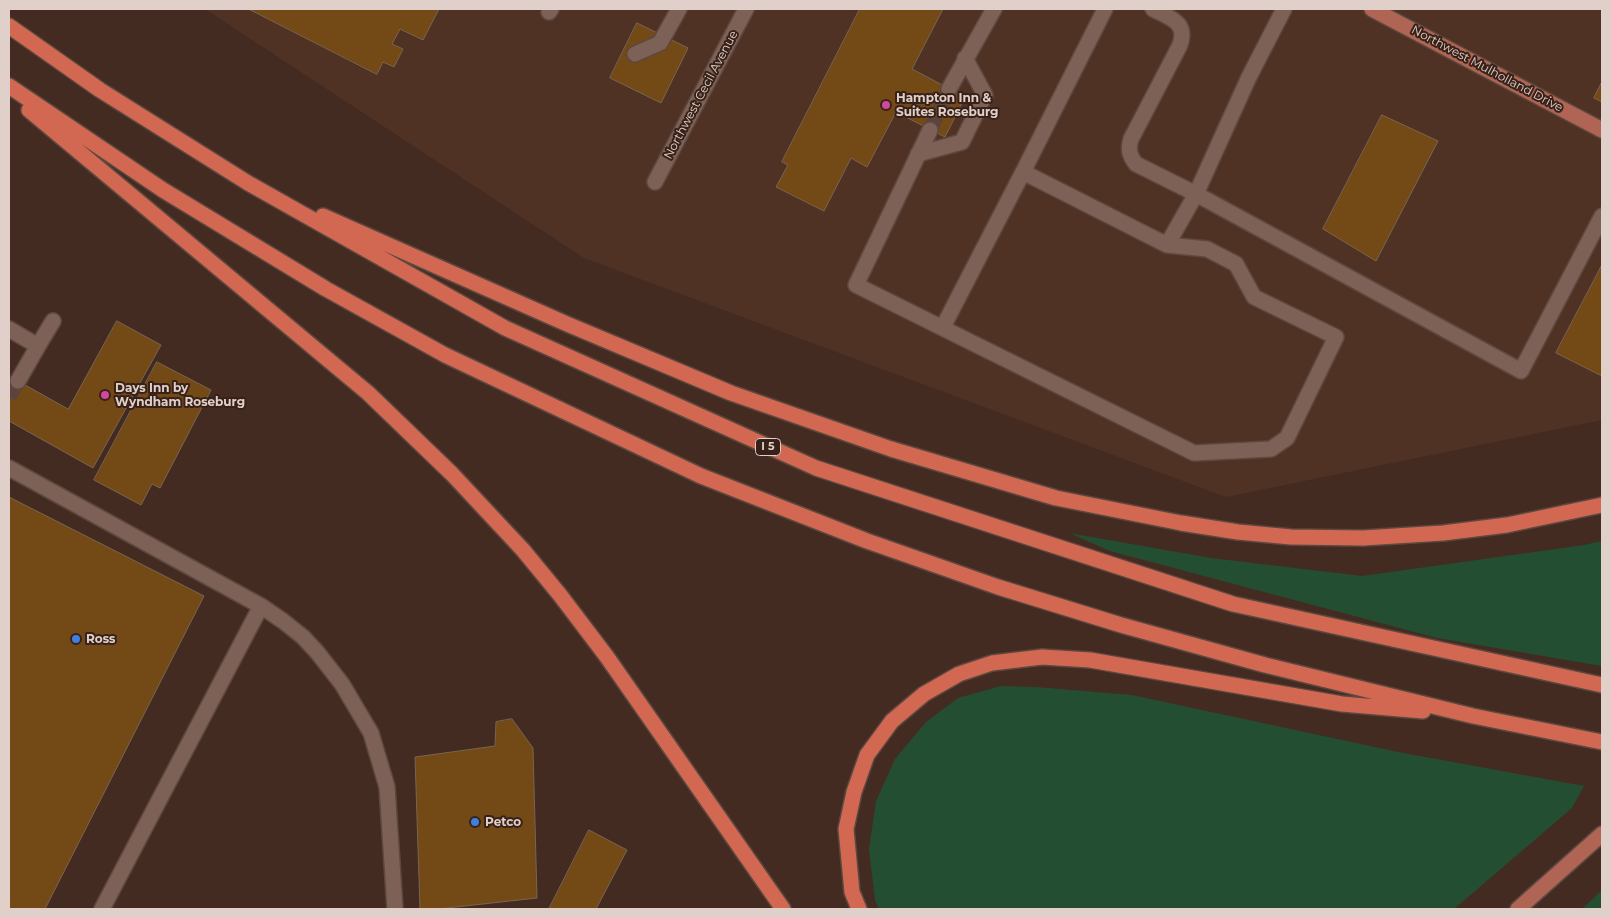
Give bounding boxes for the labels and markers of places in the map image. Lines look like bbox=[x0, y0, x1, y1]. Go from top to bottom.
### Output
place label: Hampton Inn & Suites Roseburg bbox=[896, 91, 998, 119]
marker: Hampton Inn & Suites Roseburg bbox=[880, 99, 892, 111]
place label: Days Inn by Wyndham Roseburg bbox=[115, 381, 245, 409]
marker: Days Inn by Wyndham Roseburg bbox=[99, 389, 111, 401]
place label: Ross bbox=[86, 632, 115, 646]
marker: Ross bbox=[70, 633, 82, 645]
place label: Petco bbox=[485, 815, 521, 829]
marker: Petco bbox=[469, 816, 481, 828]

